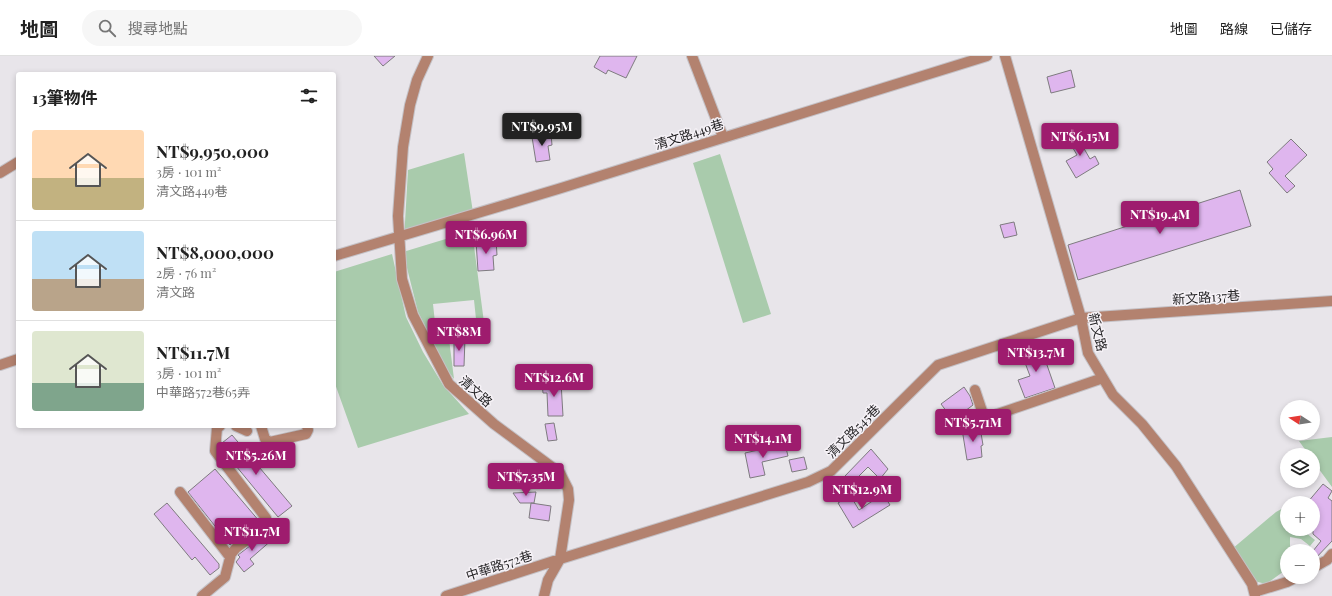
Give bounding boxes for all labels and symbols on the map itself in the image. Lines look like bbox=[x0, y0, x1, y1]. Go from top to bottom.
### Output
pin: NT$9.95M bbox=[501, 113, 583, 147]
street label: 清文路449巷 bbox=[652, 114, 725, 153]
pin: NT$6.15M bbox=[1039, 123, 1121, 157]
pin: NT$19.4M bbox=[1119, 201, 1201, 235]
pin: NT$6.96M bbox=[445, 221, 527, 255]
street label: 新文路137巷 bbox=[1172, 286, 1240, 307]
street label: 新文路 bbox=[1086, 311, 1111, 353]
pin: NT$8M bbox=[431, 318, 487, 352]
pin: NT$13.7M bbox=[995, 339, 1077, 373]
pin: NT$12.6M bbox=[513, 364, 595, 398]
street label: 清文路 bbox=[456, 371, 497, 410]
street label: 清文路545巷 bbox=[822, 400, 883, 461]
north arrow bbox=[1280, 400, 1320, 440]
pin: NT$5.71M bbox=[932, 409, 1014, 443]
pin: NT$14.1M bbox=[722, 425, 804, 459]
pin: NT$5.26M bbox=[215, 442, 297, 476]
pin: NT$7.35M bbox=[485, 463, 567, 497]
pin: NT$12.9M bbox=[821, 476, 903, 510]
pin: NT$11.7M bbox=[211, 518, 293, 552]
street label: 中華路572巷 bbox=[463, 546, 534, 583]

